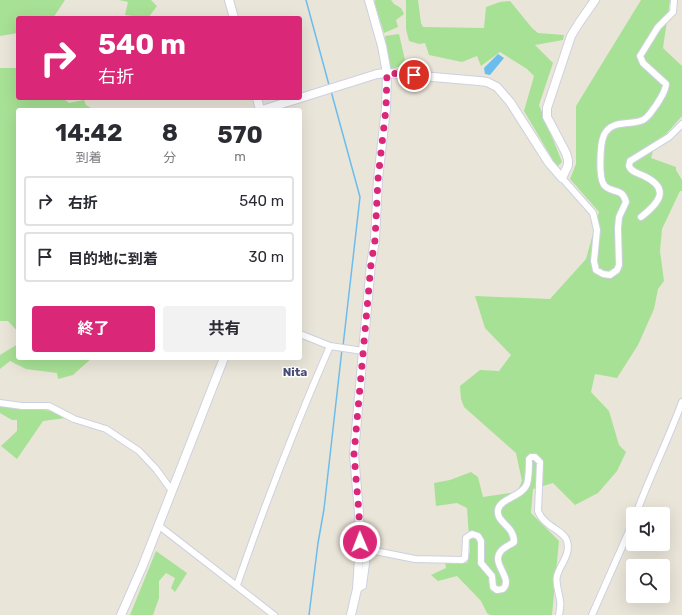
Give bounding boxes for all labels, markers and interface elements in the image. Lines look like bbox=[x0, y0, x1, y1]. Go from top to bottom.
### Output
text: 540 m bbox=[98, 28, 186, 61]
icon: right bbox=[32, 32, 84, 84]
pin bbox=[397, 58, 431, 92]
icon: arrive bbox=[403, 64, 425, 86]
text: 右折 bbox=[98, 66, 134, 88]
text: 14:42 bbox=[55, 119, 123, 147]
text: 8 bbox=[162, 119, 178, 147]
text: 570 bbox=[217, 121, 263, 149]
text: m bbox=[234, 149, 246, 164]
text: 到着 bbox=[76, 150, 102, 165]
text: 分 bbox=[163, 150, 176, 165]
icon: right bbox=[34, 190, 56, 212]
text: 540 m bbox=[239, 192, 284, 210]
text: 右折 bbox=[68, 194, 98, 212]
icon: arrive bbox=[34, 246, 56, 268]
text: 30 m bbox=[248, 248, 284, 266]
text: 目的地に到着 bbox=[68, 250, 158, 268]
button: 終了 bbox=[32, 306, 155, 352]
button: 共有 bbox=[163, 306, 286, 352]
district label: Nita bbox=[283, 365, 307, 379]
map controls bbox=[626, 507, 670, 603]
button: sound bbox=[626, 507, 670, 551]
position arrow bbox=[339, 521, 381, 563]
button: search bbox=[626, 559, 670, 603]

